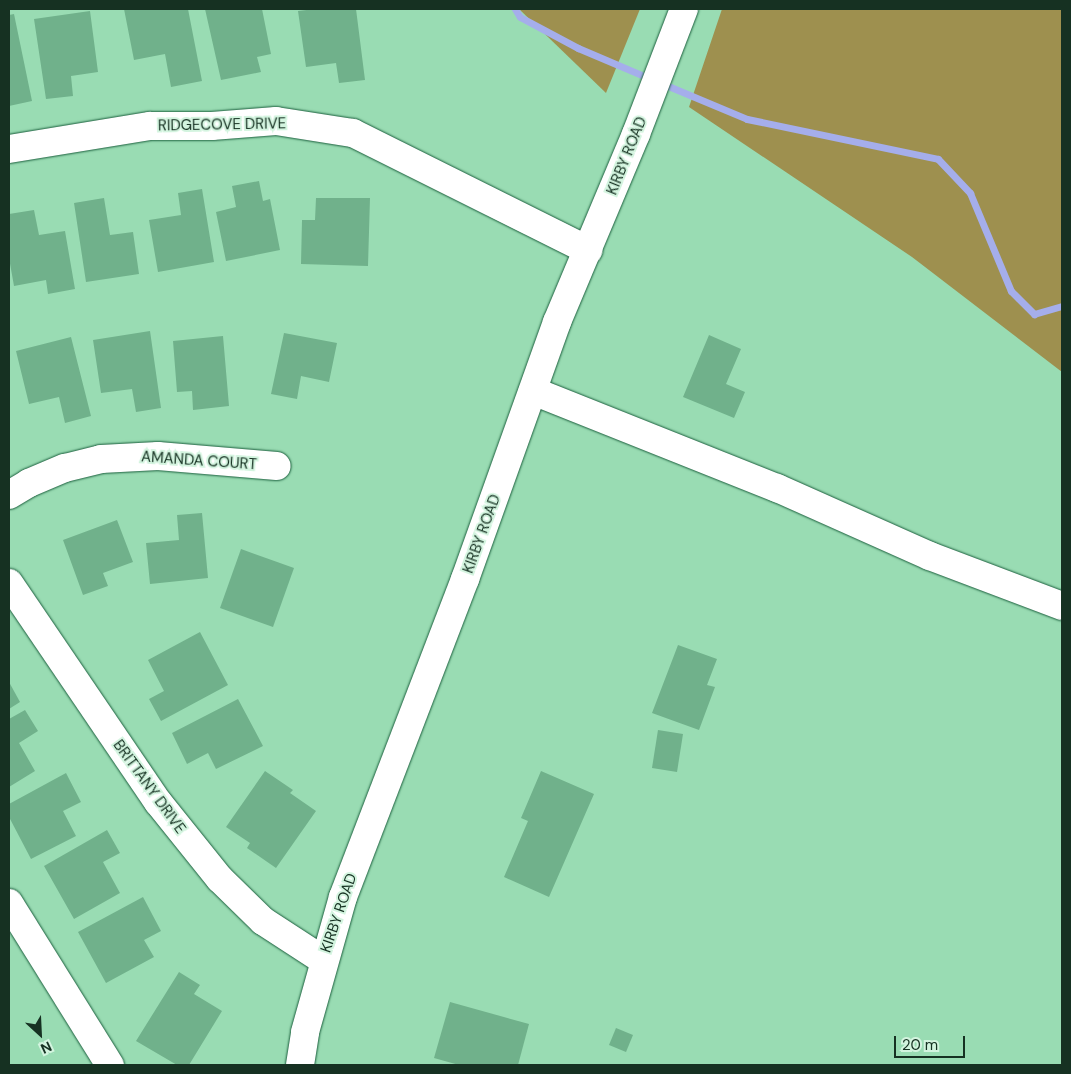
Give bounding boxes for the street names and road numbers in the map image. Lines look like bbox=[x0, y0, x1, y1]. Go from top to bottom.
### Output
street label: KIRBY ROAD bbox=[603, 114, 651, 198]
street label: RIDGECOVE DRIVE bbox=[158, 115, 286, 135]
street label: AMANDA COURT bbox=[141, 448, 257, 474]
street label: KIRBY ROAD bbox=[459, 492, 505, 576]
street label: BRITTANY DRIVE bbox=[109, 737, 189, 837]
street label: KIRBY ROAD bbox=[317, 871, 361, 955]

